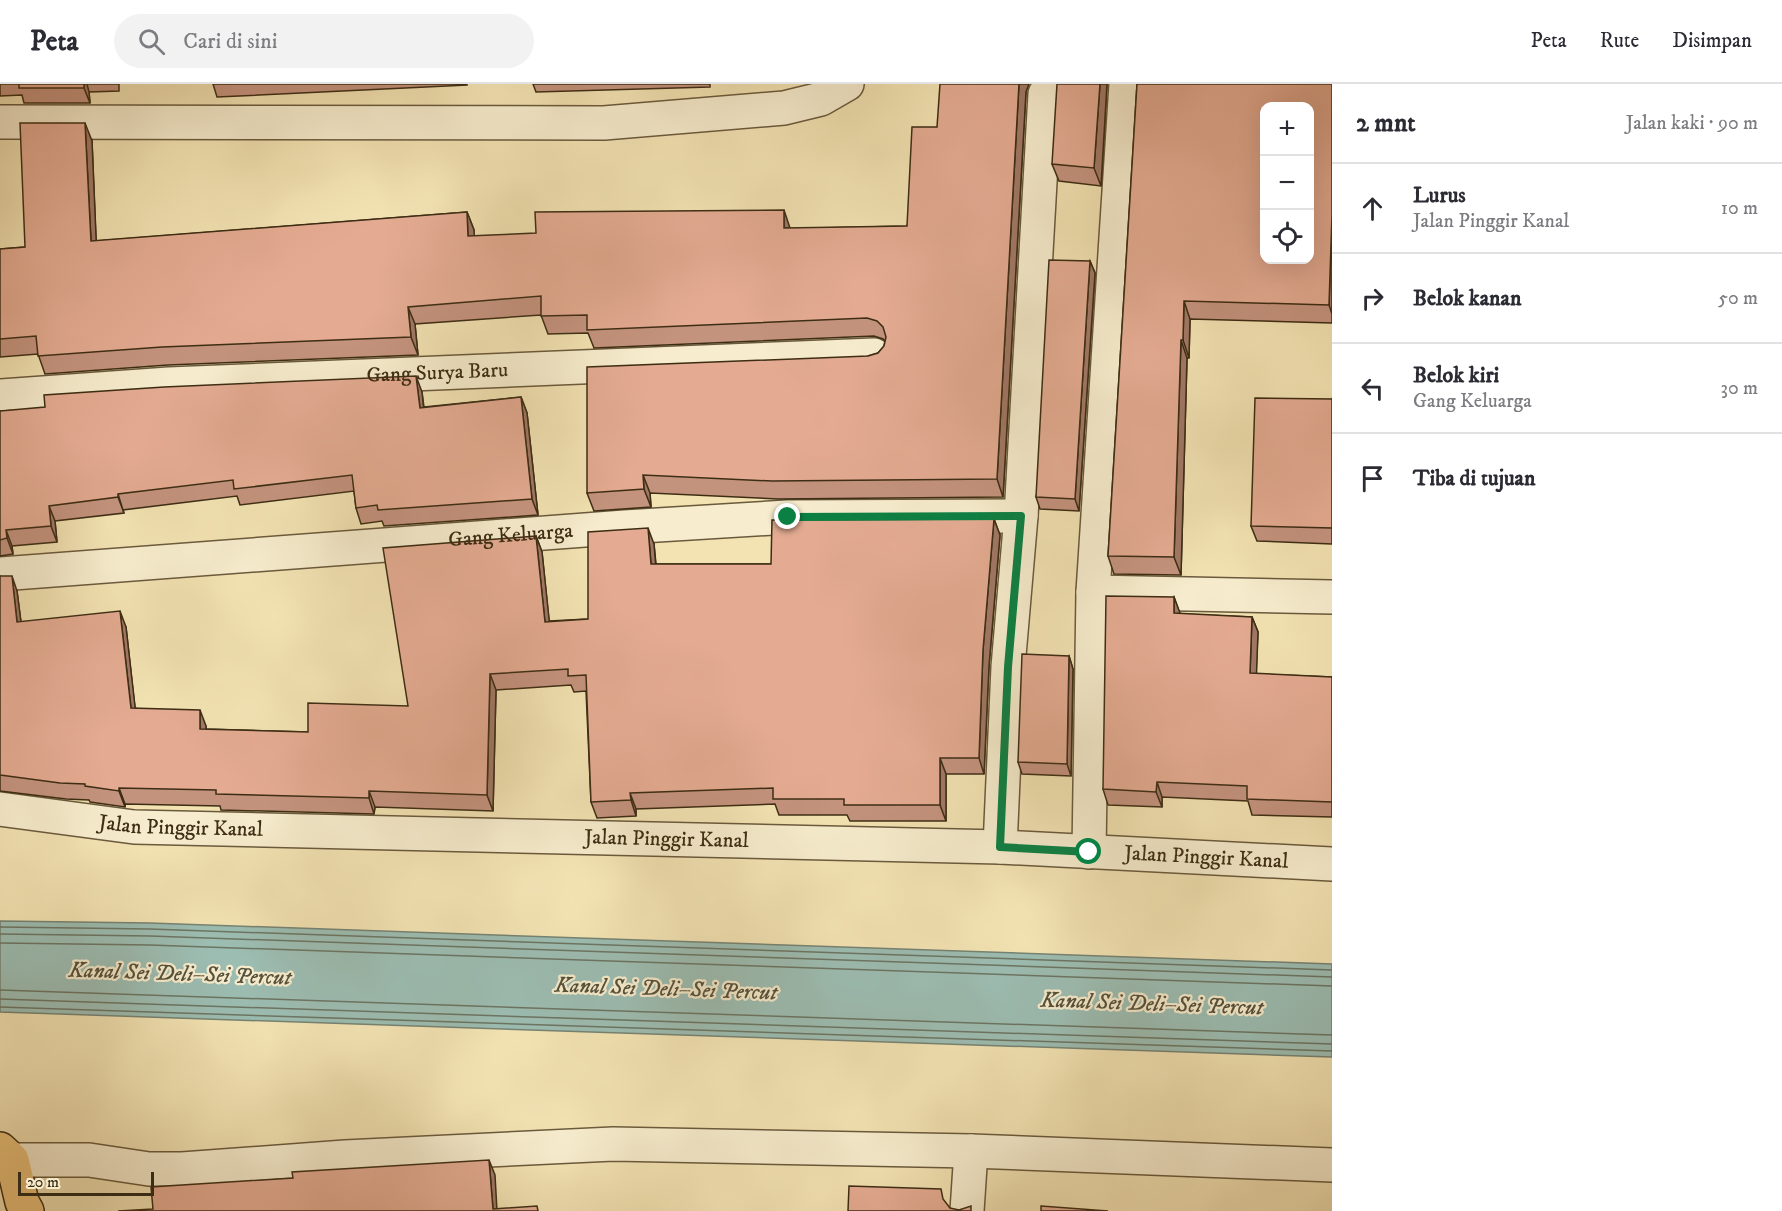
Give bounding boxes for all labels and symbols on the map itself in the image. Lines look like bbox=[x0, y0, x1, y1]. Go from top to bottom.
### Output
street label: Gang Surya Baru bbox=[366, 357, 509, 389]
route end bbox=[774, 503, 800, 529]
street label: Gang Keluarga bbox=[447, 518, 574, 553]
street label: Jalan Pinggir Kanal bbox=[95, 809, 264, 843]
street label: Jalan Pinggir Kanal bbox=[582, 824, 750, 854]
route start bbox=[1075, 838, 1101, 864]
street label: Jalan Pinggir Kanal bbox=[1122, 840, 1290, 875]
water label: Kanal Sei Deli–Sei Percut bbox=[67, 957, 293, 991]
water label: Kanal Sei Deli–Sei Percut bbox=[553, 972, 779, 1006]
water label: Kanal Sei Deli–Sei Percut bbox=[1039, 987, 1265, 1021]
scale bar bbox=[18, 1169, 154, 1196]

